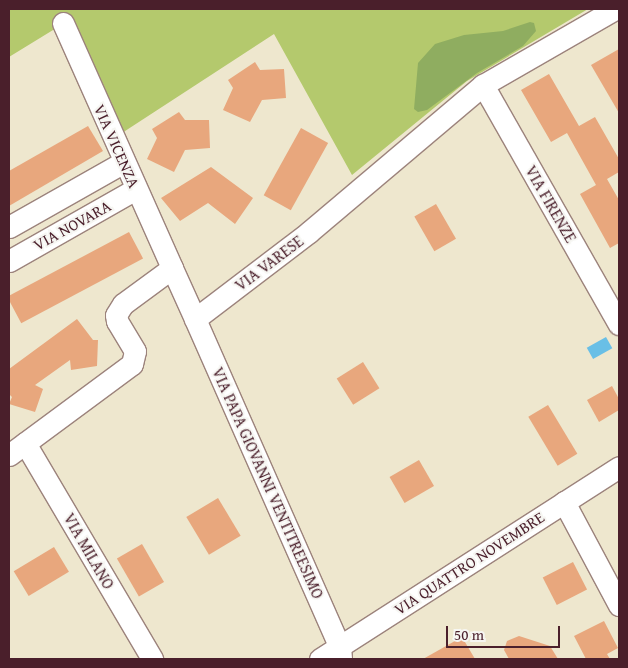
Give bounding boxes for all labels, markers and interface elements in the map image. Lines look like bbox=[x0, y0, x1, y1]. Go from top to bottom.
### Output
street label: VIA VICENZA bbox=[90, 101, 144, 191]
street label: VIA FIRENZE bbox=[521, 162, 581, 246]
street label: VIA NOVARA bbox=[30, 196, 114, 254]
street label: VIA VARESE bbox=[231, 231, 307, 295]
street label: VIA PAPA GIOVANNI VENTITREESIMO bbox=[208, 364, 328, 602]
street label: VIA QUATTRO NOVEMBRE bbox=[390, 507, 548, 619]
street label: VIA MILANO bbox=[60, 510, 118, 592]
scale bar bbox=[448, 616, 562, 648]
text: 50 m bbox=[454, 624, 484, 645]

